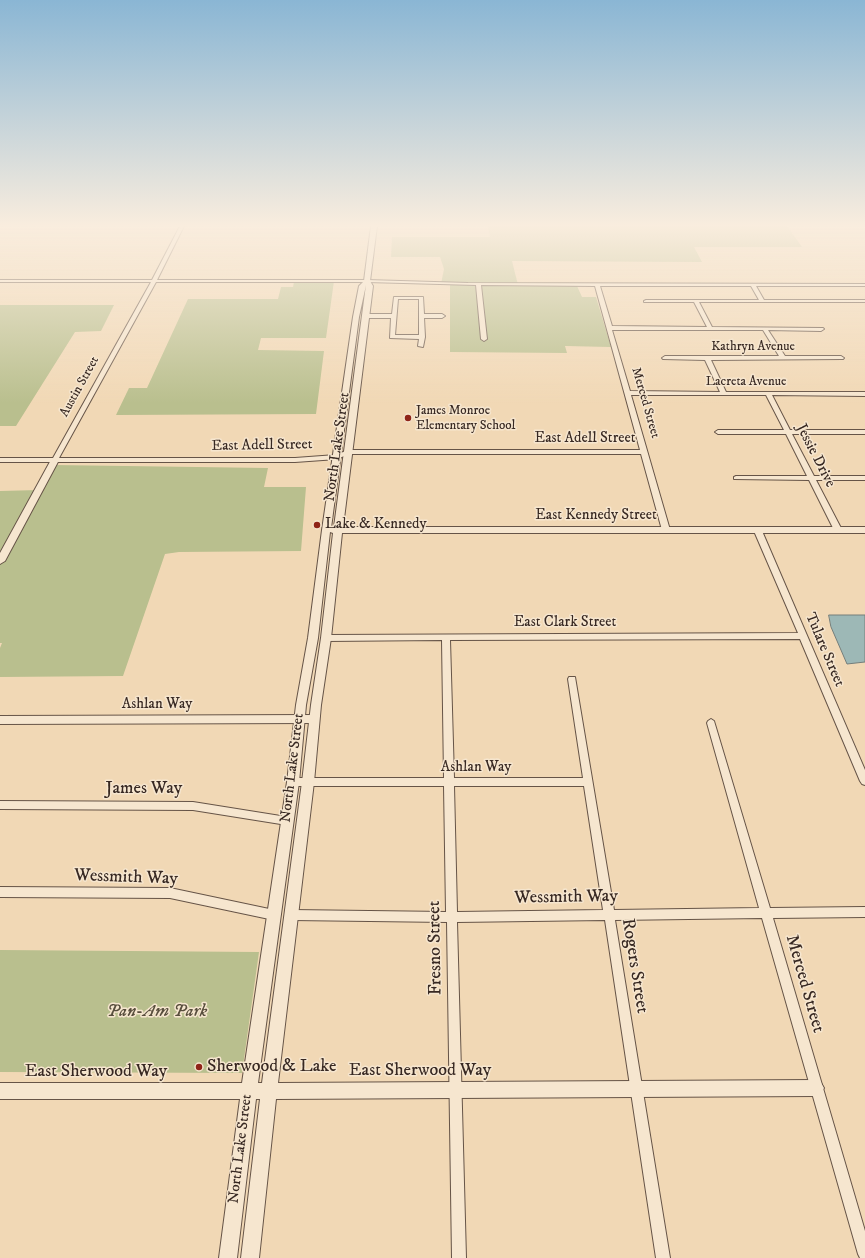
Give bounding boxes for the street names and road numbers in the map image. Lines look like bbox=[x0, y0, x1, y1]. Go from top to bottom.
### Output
street label: Kathryn Avenue bbox=[711, 339, 795, 355]
street label: Austin Street bbox=[57, 354, 103, 420]
street label: Merced Street bbox=[627, 366, 663, 440]
street label: Lacreta Avenue bbox=[706, 374, 786, 390]
street label: North Lake Street bbox=[321, 391, 355, 503]
street label: Jessie Drive bbox=[791, 421, 839, 491]
street label: East Adell Street bbox=[535, 430, 635, 448]
street label: East Adell Street bbox=[211, 436, 313, 456]
street label: East Kennedy Street bbox=[535, 507, 657, 525]
street label: Tulare Street bbox=[800, 610, 848, 690]
street label: East Clark Street bbox=[514, 614, 616, 632]
street label: Ashlan Way bbox=[122, 696, 192, 714]
street label: North Lake Street bbox=[277, 712, 309, 824]
street label: Ashlan Way bbox=[441, 759, 511, 777]
street label: James Way bbox=[106, 778, 182, 800]
street label: Wessmith Way bbox=[74, 865, 178, 891]
street label: Wessmith Way bbox=[514, 886, 618, 910]
street label: Fresno Street bbox=[424, 900, 448, 996]
street label: Rogers Street bbox=[616, 917, 652, 1015]
street label: Merced Street bbox=[780, 933, 828, 1035]
street label: East Sherwood Way bbox=[349, 1060, 491, 1082]
street label: East Sherwood Way bbox=[25, 1061, 167, 1083]
street label: North Lake Street bbox=[225, 1093, 257, 1205]

